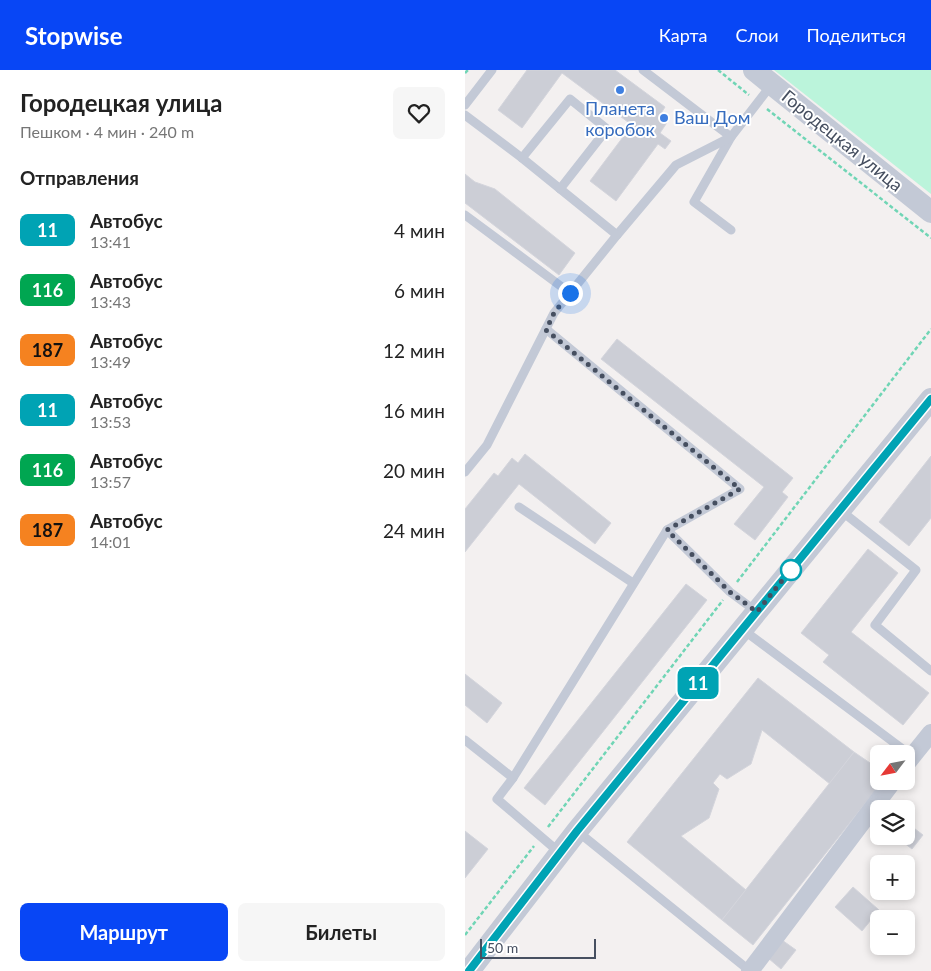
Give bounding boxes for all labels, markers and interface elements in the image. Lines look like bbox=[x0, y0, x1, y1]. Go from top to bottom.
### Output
text: Stopwise bbox=[25, 21, 122, 50]
text: Карта bbox=[659, 24, 707, 46]
text: Слои bbox=[735, 24, 779, 46]
text: Поделиться bbox=[807, 24, 906, 46]
marker: Планета коробок bbox=[614, 84, 626, 96]
street label: Городецкая улица bbox=[778, 85, 907, 196]
button: heart bbox=[393, 87, 445, 139]
text: Городецкая улица bbox=[20, 88, 223, 117]
place label: Планета коробок bbox=[585, 97, 655, 140]
place label: Ваш Дом bbox=[674, 106, 750, 128]
marker: Ваш Дом bbox=[658, 112, 670, 124]
text: Пешком · 4 мин · 240 m bbox=[20, 122, 194, 141]
text: Отправления bbox=[20, 166, 139, 189]
text: Автобус bbox=[90, 209, 163, 232]
text: 11 bbox=[37, 219, 58, 241]
text: 4 мин bbox=[394, 219, 445, 242]
text: 13:41 bbox=[90, 232, 131, 251]
text: Автобус bbox=[90, 269, 163, 292]
text: 116 bbox=[32, 279, 63, 301]
text: 6 мин bbox=[394, 279, 445, 302]
your location bbox=[558, 281, 583, 306]
text: 13:43 bbox=[90, 292, 131, 311]
text: Автобус bbox=[90, 329, 163, 352]
text: 187 bbox=[32, 339, 63, 361]
text: 12 мин bbox=[383, 339, 445, 362]
text: 13:49 bbox=[90, 352, 131, 371]
text: Автобус bbox=[90, 389, 163, 412]
text: 11 bbox=[37, 399, 58, 421]
text: 16 мин bbox=[383, 399, 445, 422]
text: 13:53 bbox=[90, 412, 131, 431]
text: Автобус bbox=[90, 449, 163, 472]
text: 116 bbox=[32, 459, 63, 481]
text: 20 мин bbox=[383, 459, 445, 482]
text: 13:57 bbox=[90, 472, 131, 491]
text: Автобус bbox=[90, 509, 163, 532]
text: 187 bbox=[32, 519, 63, 541]
text: 24 мин bbox=[383, 519, 445, 542]
text: 14:01 bbox=[90, 532, 131, 551]
unlabelled marker bbox=[780, 559, 802, 581]
line badge: 11 bbox=[675, 667, 721, 699]
text: 11 bbox=[688, 672, 708, 694]
north arrow bbox=[870, 745, 915, 790]
map controls bbox=[870, 745, 915, 955]
button: layers bbox=[870, 800, 915, 845]
button: + bbox=[870, 855, 915, 900]
button: Маршрут bbox=[20, 903, 228, 961]
button: Билеты bbox=[238, 903, 445, 961]
button: − bbox=[870, 910, 915, 955]
scale bar bbox=[480, 936, 596, 959]
text: 50 m bbox=[487, 939, 518, 956]

